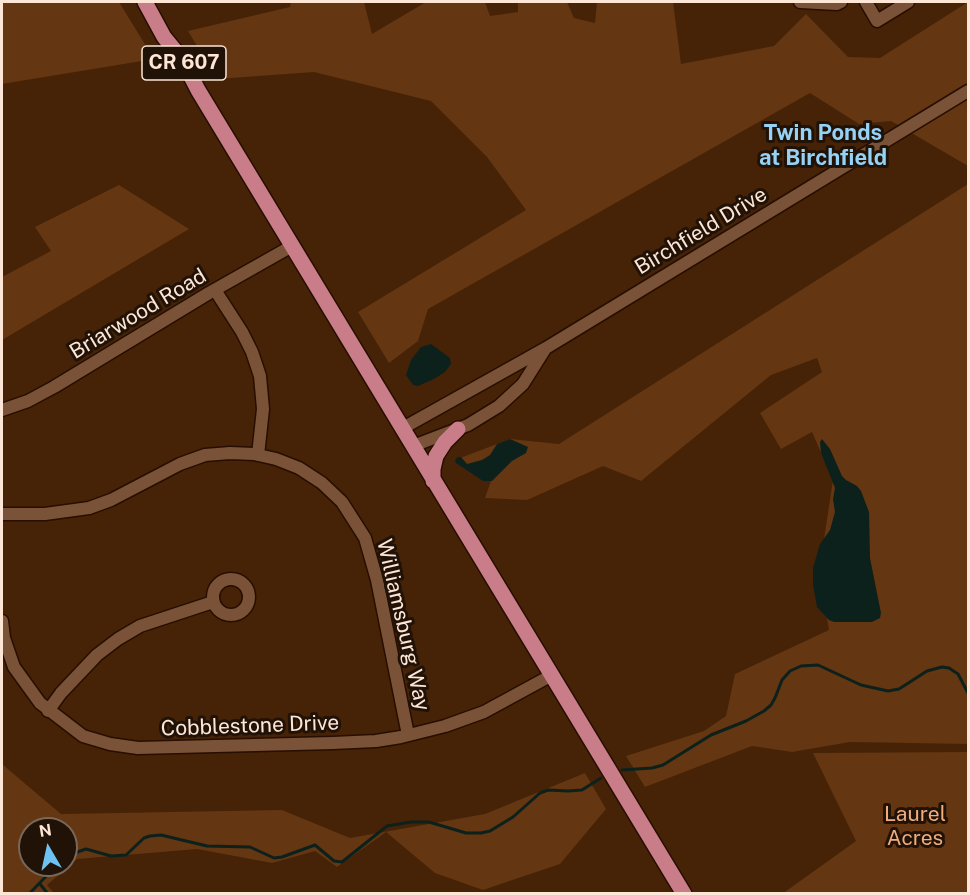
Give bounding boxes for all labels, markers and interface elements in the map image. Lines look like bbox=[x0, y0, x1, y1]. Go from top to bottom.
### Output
road number: CR 607 bbox=[142, 46, 226, 80]
district label: Twin Ponds at Birchfield bbox=[759, 120, 887, 172]
street label: Birchfield Drive bbox=[630, 182, 772, 280]
street label: Briarwood Road bbox=[65, 263, 211, 365]
street label: Williamsburg Way bbox=[371, 537, 435, 713]
street label: Cobblestone Drive bbox=[160, 710, 340, 742]
park label: Laurel Acres bbox=[884, 802, 946, 852]
north arrow bbox=[18, 817, 78, 877]
text: N bbox=[38, 820, 53, 841]

